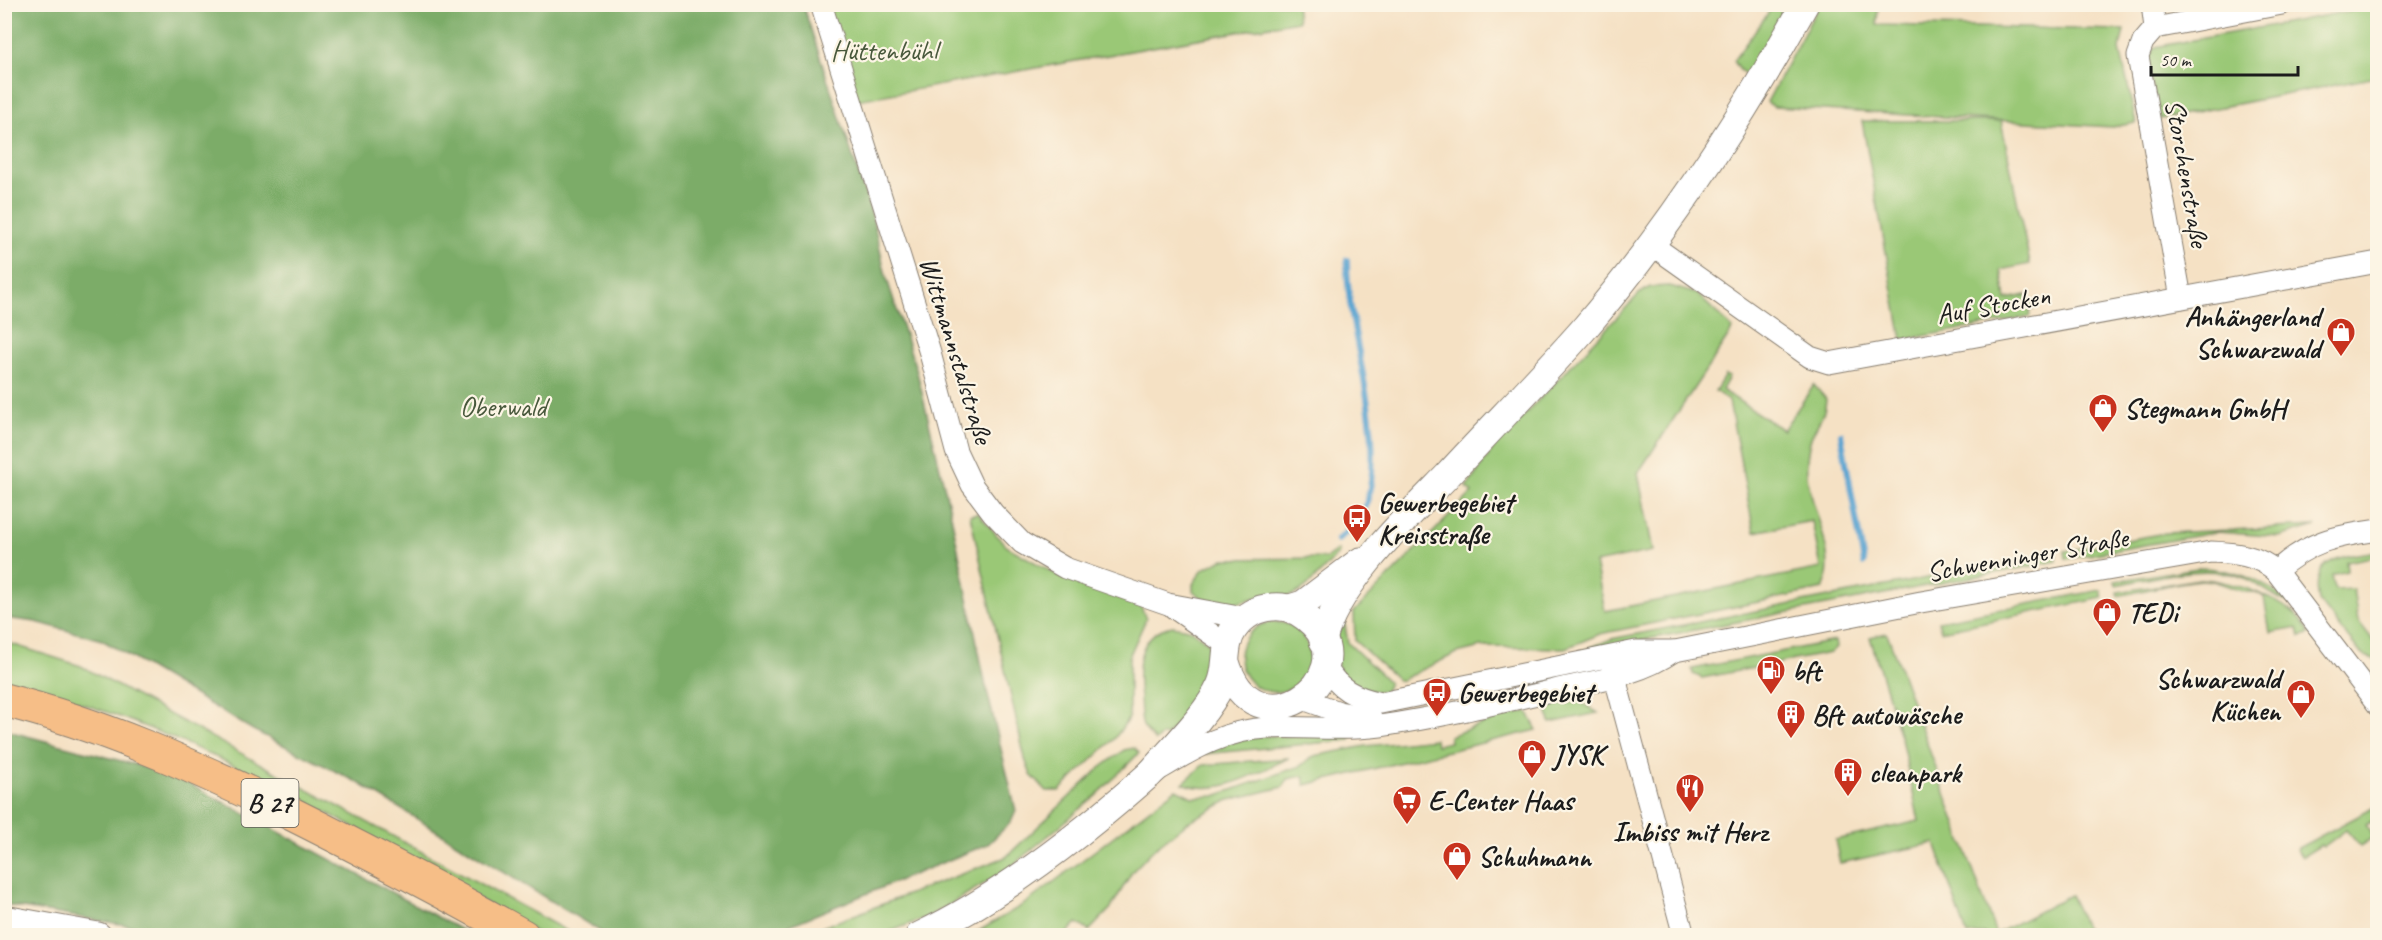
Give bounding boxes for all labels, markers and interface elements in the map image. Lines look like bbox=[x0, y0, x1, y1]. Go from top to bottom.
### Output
park label: Hüttenbühl bbox=[831, 33, 943, 68]
scale bar bbox=[2151, 39, 2298, 77]
text: 50 m bbox=[2160, 49, 2193, 71]
street label: Storchenstraße bbox=[2157, 97, 2218, 251]
street label: Wittmannstalstraße bbox=[912, 253, 1002, 449]
street label: Auf Stocken bbox=[1934, 277, 2053, 332]
place label: Anhängerland Schwarzwald bbox=[2185, 299, 2325, 366]
shop icon: Anhängerland Schwarzwald bbox=[2325, 316, 2357, 358]
park label: Oberwald bbox=[460, 389, 550, 424]
place label: Stegmann GmbH bbox=[2124, 391, 2290, 426]
shop icon: Stegmann GmbH bbox=[2087, 392, 2119, 434]
place label: Gewerbegebiet Kreisstraße bbox=[1378, 485, 1518, 552]
bus stop icon: Gewerbegebiet Kreisstraße bbox=[1341, 502, 1373, 544]
street label: Schwenninger Straße bbox=[1924, 519, 2132, 589]
place label: TEDi bbox=[2128, 595, 2181, 630]
shop icon: TEDi bbox=[2091, 596, 2123, 638]
place label: bft bbox=[1792, 653, 1823, 688]
fuel station icon: bft bbox=[1755, 654, 1787, 696]
place label: Schwarzwald Küchen bbox=[2155, 661, 2285, 728]
place label: Gewerbegebiet bbox=[1458, 675, 1598, 710]
bus stop icon: Gewerbegebiet bbox=[1421, 676, 1453, 718]
shop icon: Schwarzwald Küchen bbox=[2285, 678, 2317, 720]
place label: Bft autowäsche bbox=[1812, 697, 1964, 732]
building icon: Bft autowäsche bbox=[1775, 698, 1807, 740]
place label: JYSK bbox=[1551, 737, 1609, 772]
shop icon: JYSK bbox=[1516, 738, 1548, 780]
place label: cleanpark bbox=[1869, 755, 1963, 790]
building icon: cleanpark bbox=[1832, 756, 1864, 798]
restaurant icon: Imbiss mit Herz bbox=[1674, 772, 1706, 814]
road number: B 27 bbox=[242, 779, 298, 827]
place label: E-Center Haas bbox=[1428, 783, 1576, 818]
supermarket icon: E-Center Haas bbox=[1391, 784, 1423, 826]
place label: Imbiss mit Herz bbox=[1613, 814, 1771, 849]
place label: Schuhmann bbox=[1478, 839, 1593, 874]
shop icon: Schuhmann bbox=[1441, 840, 1473, 882]

